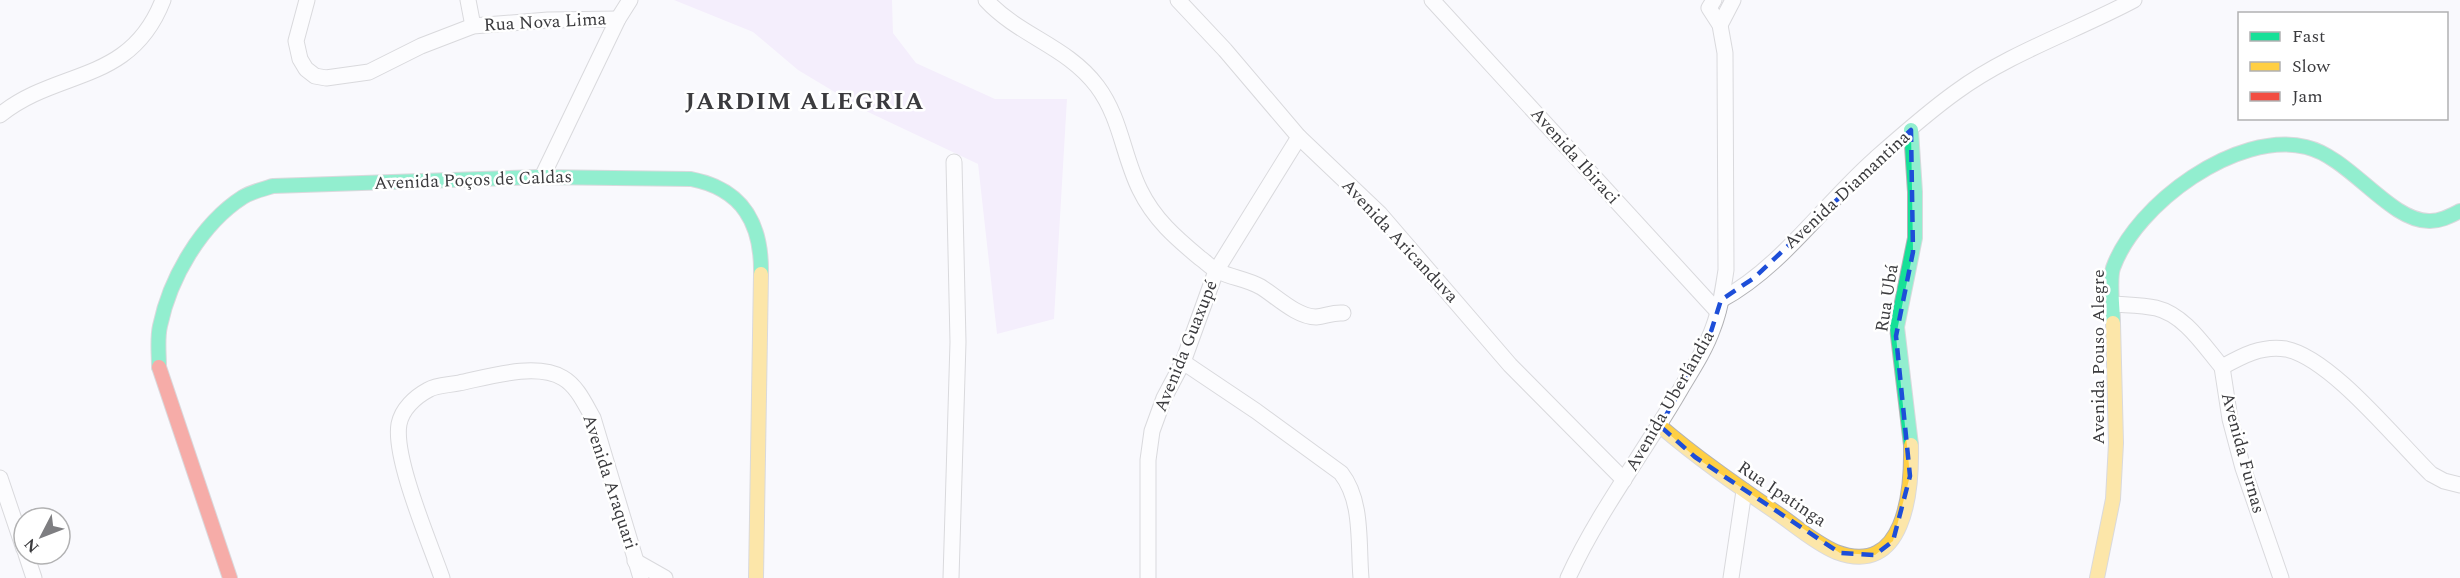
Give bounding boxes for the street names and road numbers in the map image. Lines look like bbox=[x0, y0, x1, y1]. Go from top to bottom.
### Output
street label: Rua Nova Lima bbox=[483, 5, 607, 39]
street label: Avenida Ibiraci bbox=[1524, 101, 1626, 211]
street label: Avenida Diamantina bbox=[1778, 124, 1916, 256]
street label: Avenida Poços de Caldas bbox=[374, 163, 572, 197]
street label: Avenida Aricanduva bbox=[1335, 173, 1465, 309]
street label: Rua Ubá bbox=[1868, 262, 1906, 334]
street label: Avenida Pouso Alegre bbox=[2085, 269, 2112, 445]
street label: Avenida Guaxupé bbox=[1147, 276, 1225, 416]
street label: Avenida Uberlândia bbox=[1619, 325, 1721, 477]
street label: Avenida Furnas bbox=[2214, 389, 2272, 517]
street label: Avenida Araquari bbox=[575, 411, 645, 553]
street label: Rua Ipatinga bbox=[1732, 454, 1832, 534]

